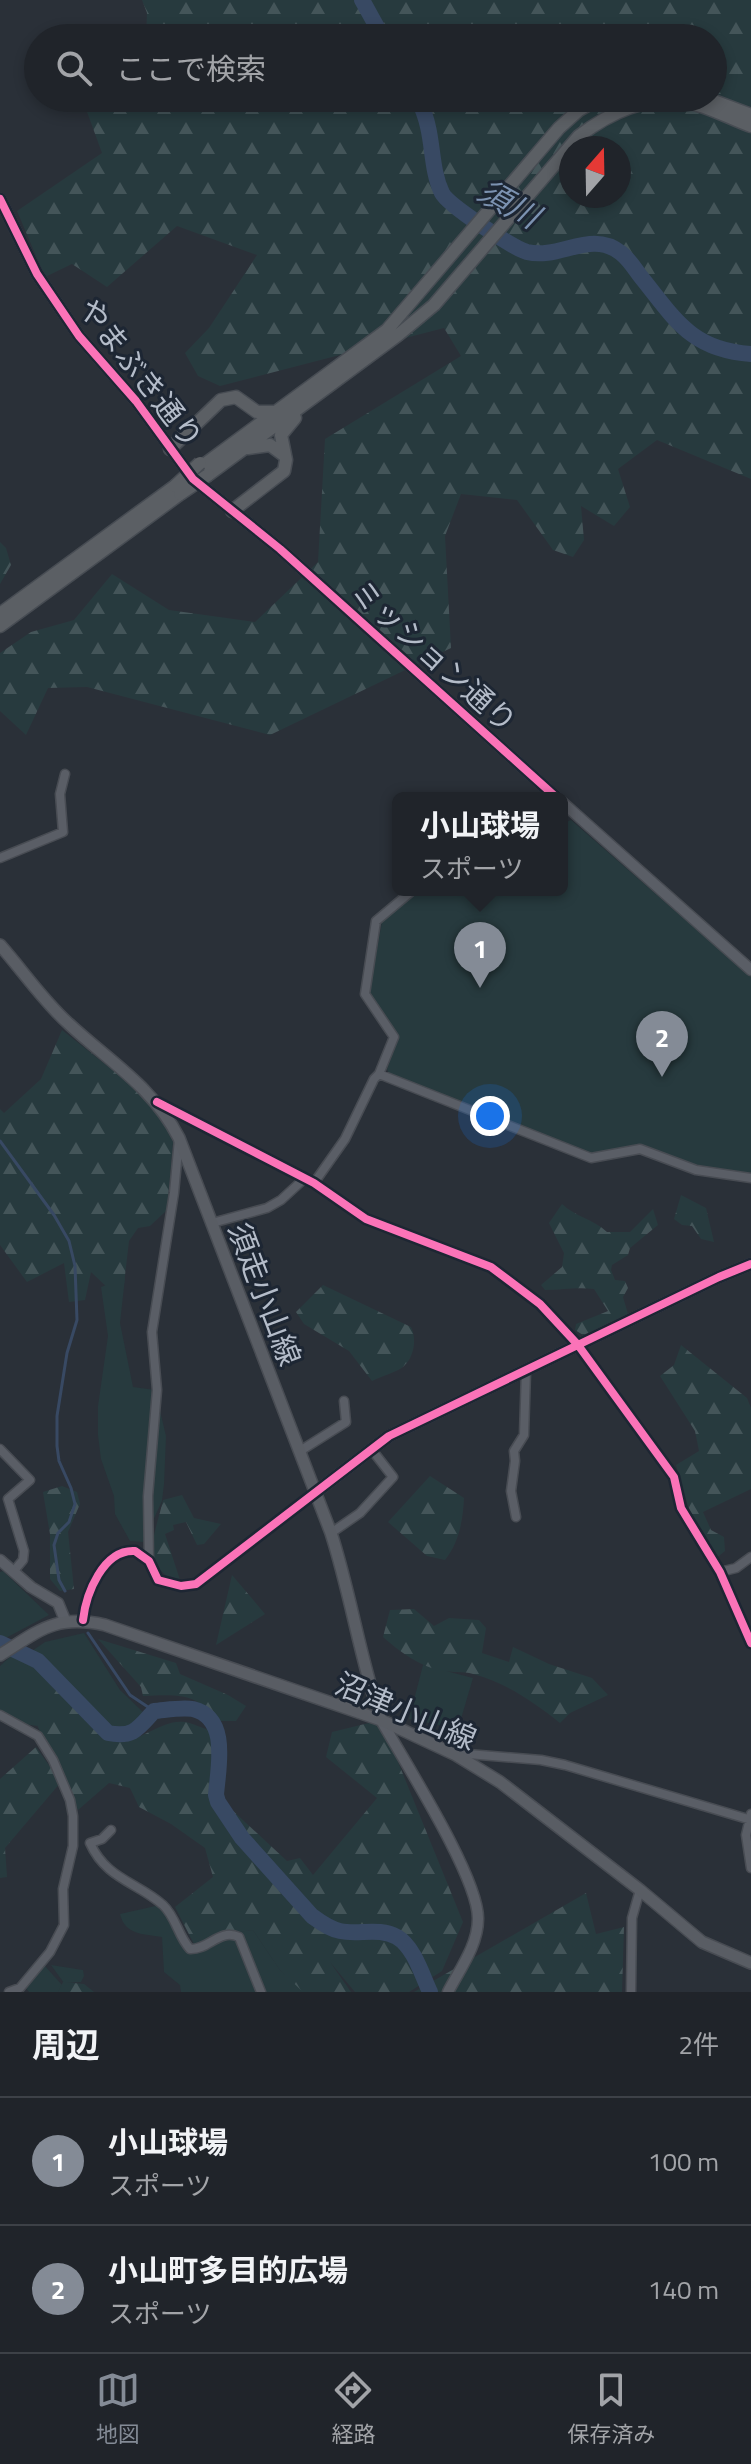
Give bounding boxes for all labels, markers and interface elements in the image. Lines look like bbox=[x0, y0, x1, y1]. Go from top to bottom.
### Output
search box bbox=[24, 24, 727, 112]
icon: search bbox=[52, 46, 96, 90]
text: ここで検索 bbox=[116, 46, 266, 92]
north arrow bbox=[559, 136, 631, 208]
water label: 須川 bbox=[469, 166, 551, 241]
street label: やまぶき通り bbox=[67, 288, 215, 458]
street label: ミッション通り bbox=[341, 569, 527, 743]
popup bbox=[392, 792, 568, 896]
text: 小山球場 bbox=[420, 802, 540, 848]
text: スポーツ bbox=[420, 849, 523, 888]
pin: 1 bbox=[454, 922, 506, 988]
pin: 2 bbox=[636, 1011, 688, 1077]
your location bbox=[470, 1096, 510, 1136]
street label: 須走小山線 bbox=[217, 1216, 313, 1372]
street label: 沼津小山線 bbox=[328, 1661, 484, 1761]
text: 周辺 bbox=[32, 2018, 100, 2070]
text: 2件 bbox=[678, 2025, 719, 2064]
text: 小山球場 bbox=[108, 2119, 228, 2165]
text: 1 bbox=[51, 2142, 65, 2181]
text: 100 m bbox=[648, 2142, 719, 2181]
text: スポーツ bbox=[108, 2166, 211, 2205]
text: 小山町多目的広場 bbox=[108, 2247, 348, 2293]
text: 2 bbox=[51, 2270, 65, 2309]
text: 140 m bbox=[648, 2270, 719, 2309]
text: スポーツ bbox=[108, 2294, 211, 2333]
tab: 地図 bbox=[96, 2368, 140, 2451]
tab: 経路 bbox=[331, 2368, 375, 2451]
tab: 保存済み bbox=[567, 2368, 655, 2451]

